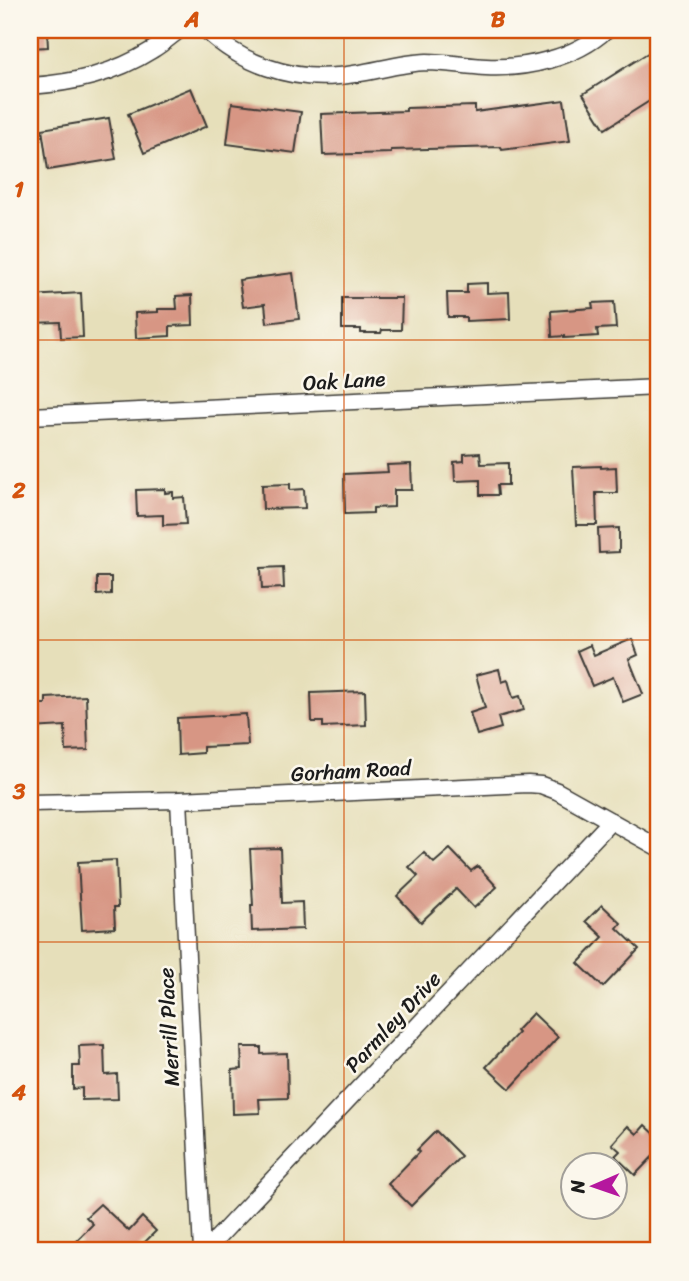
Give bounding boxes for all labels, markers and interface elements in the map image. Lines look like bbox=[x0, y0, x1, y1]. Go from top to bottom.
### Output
text: A bbox=[183, 0, 200, 40]
text: B bbox=[491, 0, 506, 40]
text: 1 bbox=[14, 169, 24, 210]
street label: Oak Lane bbox=[302, 360, 386, 402]
text: 2 bbox=[11, 470, 26, 511]
street label: Gorham Road bbox=[290, 749, 414, 793]
text: 3 bbox=[12, 771, 26, 812]
street label: Parmley Drive bbox=[335, 962, 451, 1082]
street label: Merrill Place bbox=[147, 966, 191, 1087]
text: 4 bbox=[11, 1072, 27, 1113]
north arrow bbox=[560, 1152, 630, 1222]
text: N bbox=[561, 1179, 594, 1195]

